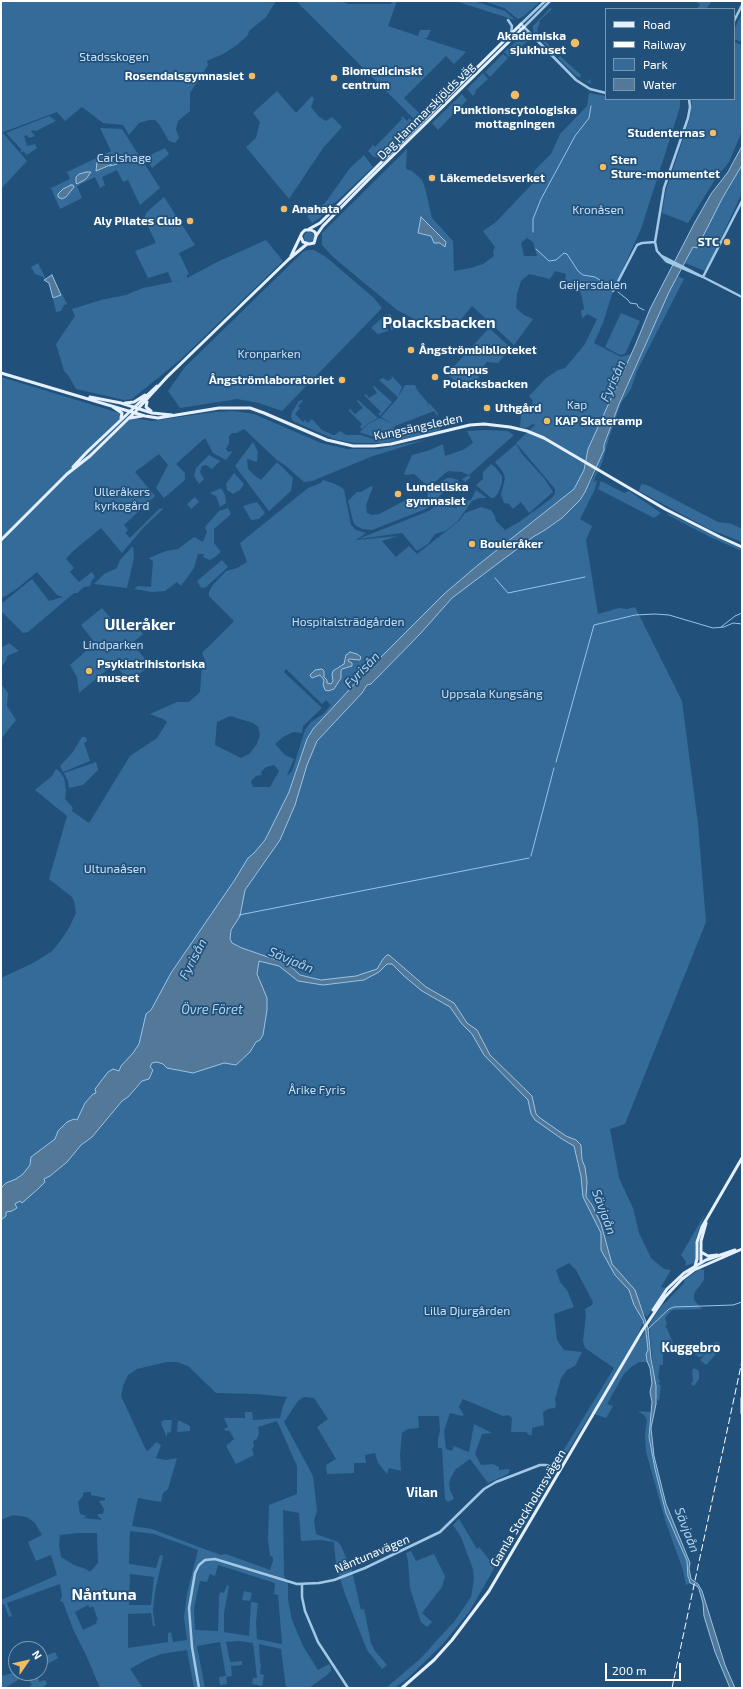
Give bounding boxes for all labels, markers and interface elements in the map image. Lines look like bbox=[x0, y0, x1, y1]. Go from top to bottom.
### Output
legend bbox=[605, 8, 735, 100]
text: Road bbox=[643, 17, 671, 31]
place label: Akademiska sjukhuset bbox=[497, 29, 566, 57]
marker: Akademiska sjukhuset bbox=[569, 37, 581, 49]
text: Railway bbox=[643, 37, 686, 51]
park label: Stadsskogen bbox=[79, 50, 149, 64]
text: Park bbox=[643, 57, 668, 71]
street label: Dag Hammarskjölds väg bbox=[374, 59, 478, 163]
place label: Biomedicinskt centrum bbox=[342, 64, 423, 92]
place label: Rosendalsgymnasiet bbox=[125, 69, 244, 83]
marker: Rosendalsgymnasiet bbox=[247, 71, 257, 81]
marker: Biomedicinskt centrum bbox=[329, 73, 339, 83]
text: Water bbox=[643, 77, 677, 91]
marker: Punktionscytologiska mottagningen bbox=[509, 89, 521, 101]
place label: Punktionscytologiska mottagningen bbox=[453, 103, 577, 131]
place label: Studenternas bbox=[628, 126, 705, 140]
marker: Studenternas bbox=[708, 128, 718, 138]
park label: Carlshage bbox=[97, 151, 151, 165]
place label: Sten Sture-monumentet bbox=[611, 153, 720, 181]
marker: Sten Sture-monumentet bbox=[598, 162, 608, 172]
place label: Läkemedelsverket bbox=[440, 171, 545, 185]
marker: Läkemedelsverket bbox=[427, 173, 437, 183]
place label: Anahata bbox=[292, 202, 340, 216]
park label: Kronåsen bbox=[572, 203, 624, 217]
marker: Anahata bbox=[279, 204, 289, 214]
place label: Aly Pilates Club bbox=[94, 214, 182, 228]
marker: Aly Pilates Club bbox=[185, 216, 195, 226]
place label: STC bbox=[698, 235, 719, 249]
marker: STC bbox=[722, 237, 732, 247]
park label: Geijersdalen bbox=[559, 278, 627, 292]
district label: Polacksbacken bbox=[382, 313, 496, 333]
place label: Ångströmbiblioteket bbox=[419, 343, 537, 357]
marker: Ångströmbiblioteket bbox=[406, 345, 416, 355]
park label: Kronparken bbox=[237, 347, 301, 361]
water label: Fyrisån bbox=[597, 358, 629, 404]
place label: Campus Polacksbacken bbox=[443, 363, 528, 391]
marker: Campus Polacksbacken bbox=[430, 372, 440, 382]
place label: Ångströmlaboratoriet bbox=[209, 373, 334, 387]
marker: Ångströmlaboratoriet bbox=[337, 375, 347, 385]
park label: Kap bbox=[567, 398, 587, 412]
place label: Uthgård bbox=[495, 401, 541, 415]
marker: Uthgård bbox=[482, 403, 492, 413]
street label: Kungsängsleden bbox=[372, 411, 464, 443]
place label: KAP Skateramp bbox=[555, 414, 642, 428]
marker: KAP Skateramp bbox=[542, 416, 552, 426]
place label: Lundellska gymnasiet bbox=[406, 480, 468, 508]
park label: Ulleråkers kyrkogård bbox=[94, 485, 150, 513]
marker: Lundellska gymnasiet bbox=[393, 489, 403, 499]
place label: Bouleråker bbox=[480, 537, 543, 551]
marker: Bouleråker bbox=[467, 539, 477, 549]
district label: Ulleråker bbox=[105, 615, 175, 635]
park label: Hospitalsträdgården bbox=[292, 615, 404, 629]
park label: Lindparken bbox=[83, 638, 143, 652]
water label: Fyrisån bbox=[341, 649, 383, 691]
place label: Psykiatrihistoriska museet bbox=[97, 657, 205, 685]
marker: Psykiatrihistoriska museet bbox=[84, 666, 94, 676]
park label: Uppsala Kungsäng bbox=[441, 687, 543, 701]
park label: Ultunaåsen bbox=[84, 862, 146, 876]
water label: Fyrisån bbox=[176, 936, 210, 982]
water label: Sävjaån bbox=[266, 944, 316, 976]
water label: Övre Föret bbox=[181, 1002, 243, 1018]
park label: Årike Fyris bbox=[289, 1083, 345, 1097]
water label: Sävjaån bbox=[589, 1187, 619, 1237]
park label: Lilla Djurgården bbox=[424, 1304, 510, 1318]
district label: Kuggebro bbox=[661, 1340, 721, 1356]
street label: Gamla Stockholmsvägen bbox=[487, 1447, 569, 1569]
district label: Vilan bbox=[406, 1485, 438, 1501]
water label: Sävjaån bbox=[671, 1505, 703, 1555]
street label: Nåntunavägen bbox=[332, 1532, 412, 1576]
district label: Nåntuna bbox=[71, 1585, 137, 1605]
north arrow bbox=[8, 1641, 48, 1681]
text: N bbox=[30, 1648, 45, 1661]
scale bar bbox=[607, 1655, 683, 1681]
text: 200 m bbox=[612, 1663, 646, 1677]

